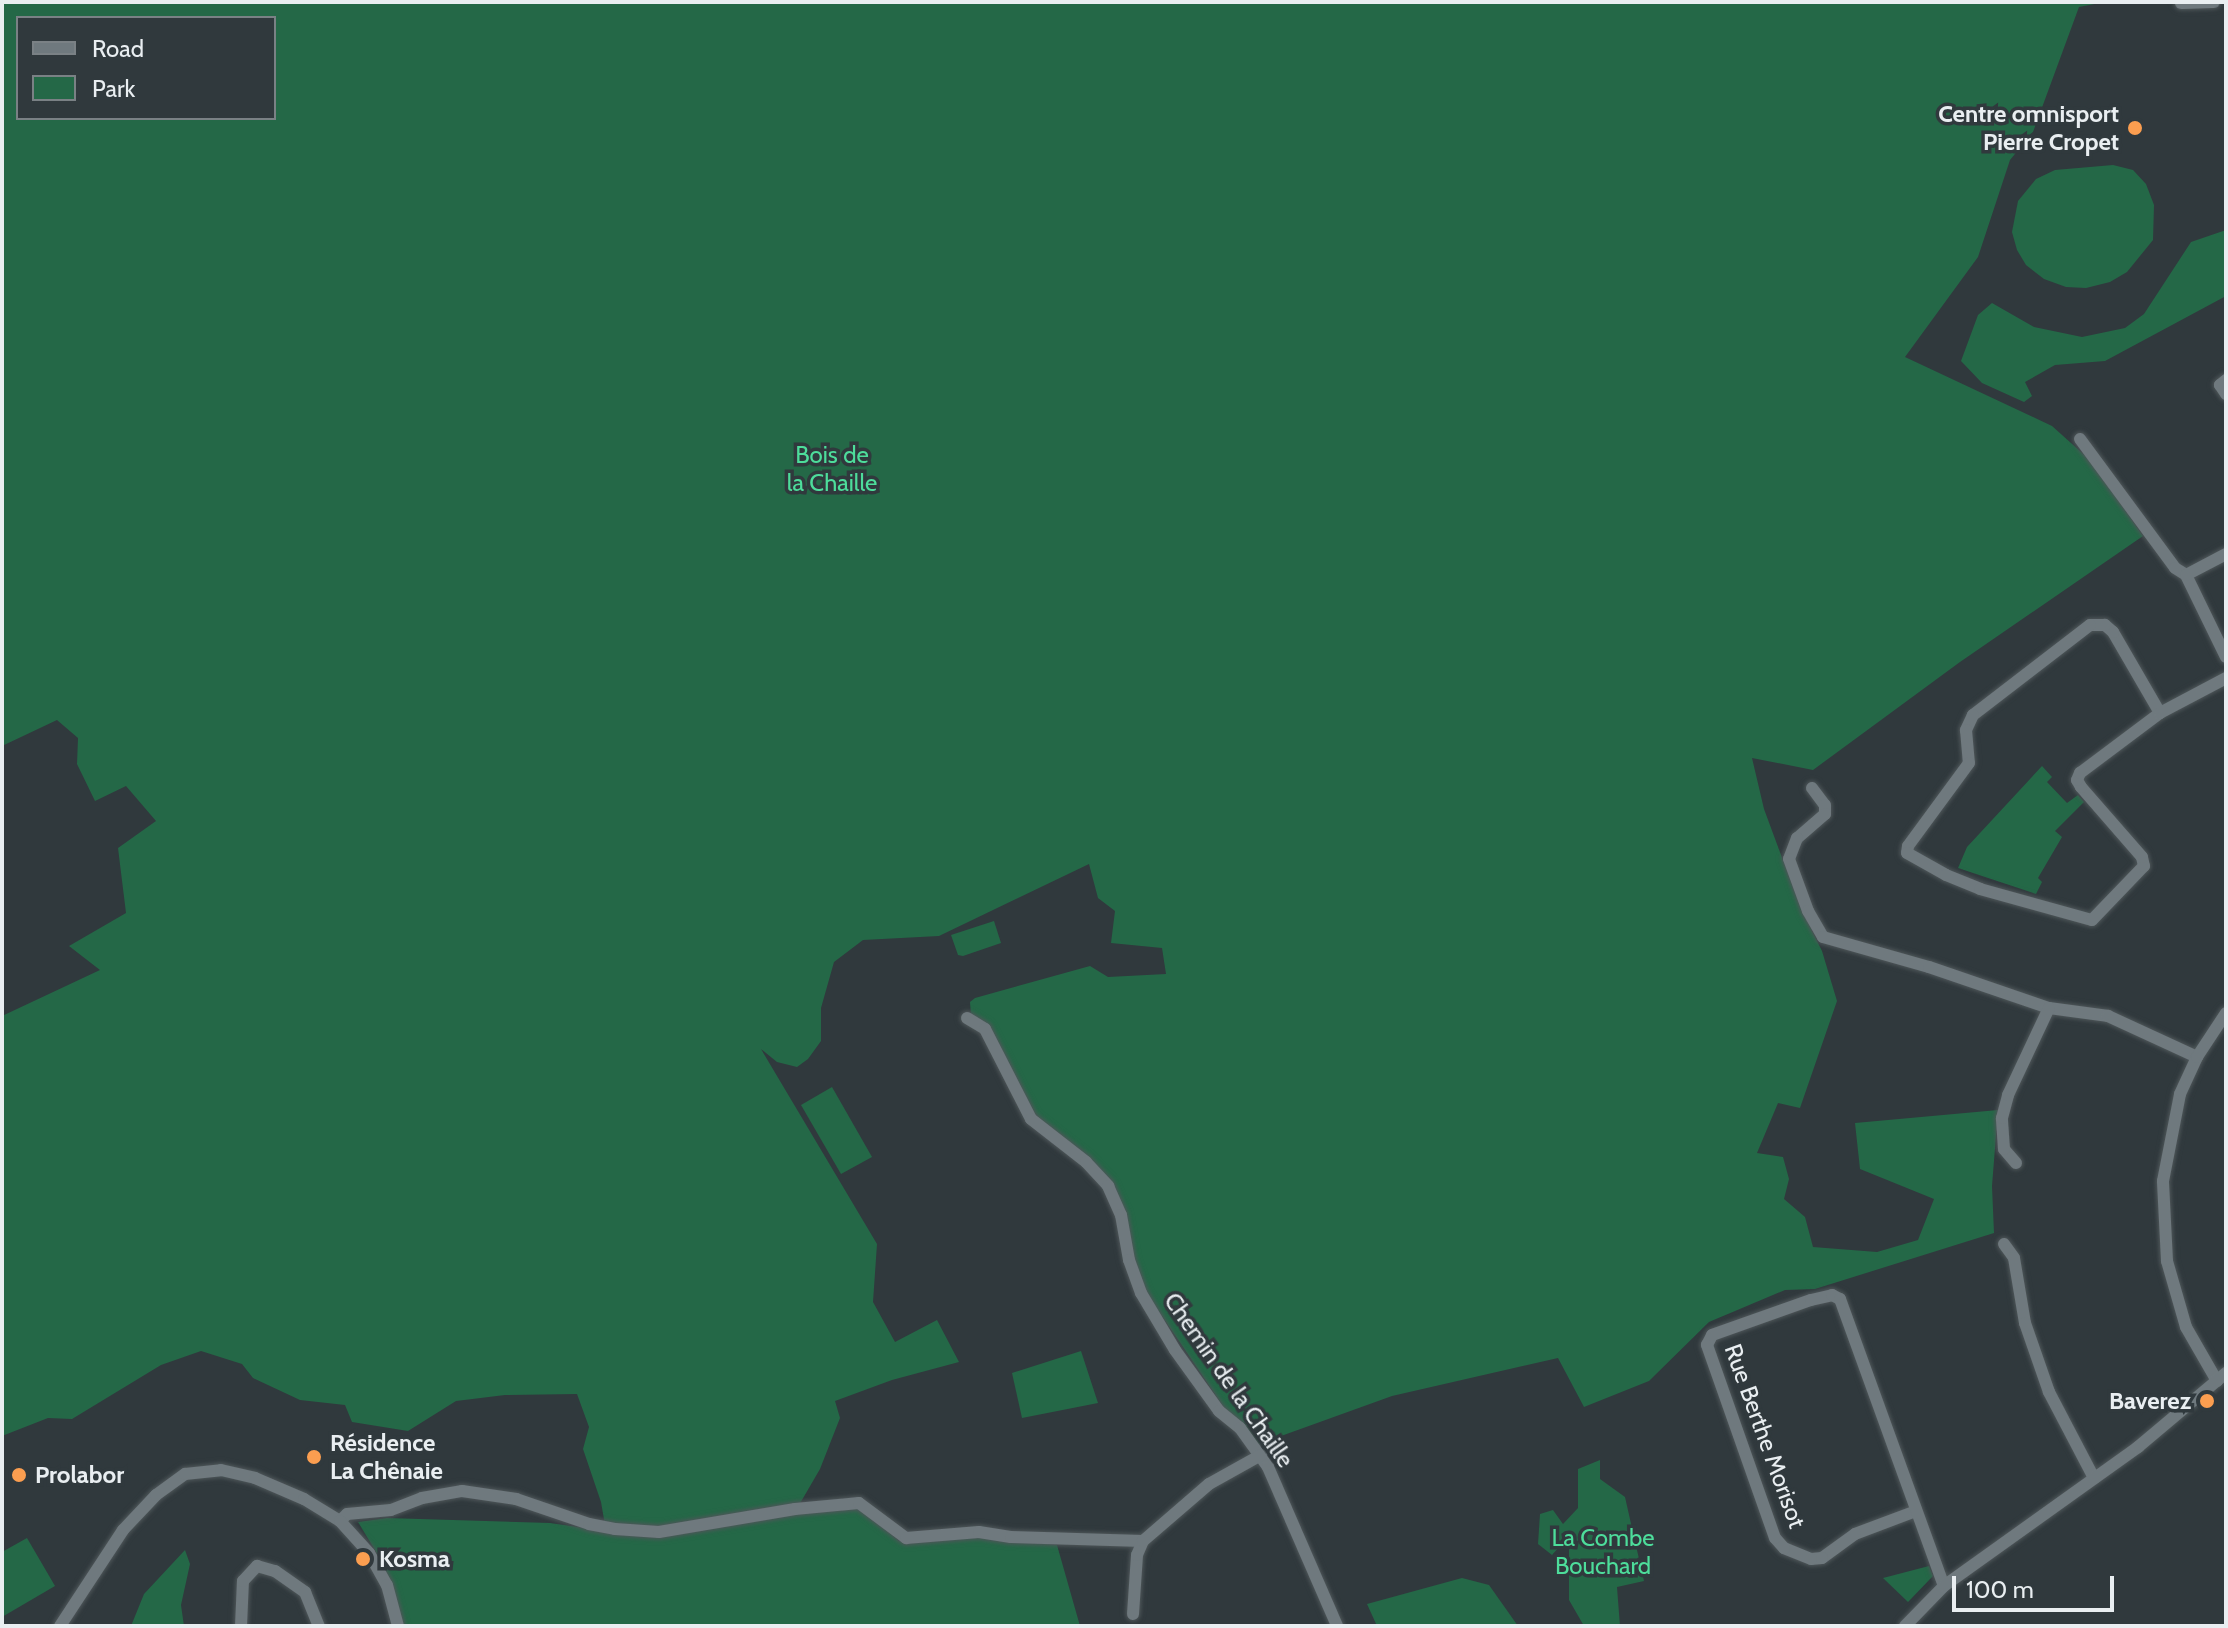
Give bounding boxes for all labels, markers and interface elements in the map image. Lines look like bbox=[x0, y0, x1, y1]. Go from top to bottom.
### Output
legend bbox=[16, 16, 276, 120]
text: Road bbox=[92, 34, 144, 63]
text: Park bbox=[92, 74, 135, 103]
place label: Centre omnisport Pierre Cropet bbox=[1938, 100, 2119, 156]
marker: Centre omnisport Pierre Cropet bbox=[2126, 119, 2144, 137]
park label: Bois de la Chaille bbox=[787, 441, 877, 497]
street label: Chemin de la Chaille bbox=[1158, 1287, 1300, 1473]
street label: Rue Berthe Morisot bbox=[1718, 1340, 1812, 1532]
place label: Baverez bbox=[2109, 1387, 2191, 1415]
marker: Baverez bbox=[2198, 1392, 2216, 1410]
place label: Résidence La Chênaie bbox=[330, 1429, 443, 1485]
marker: Résidence La Chênaie bbox=[305, 1448, 323, 1466]
place label: Prolabor bbox=[35, 1461, 124, 1489]
marker: Prolabor bbox=[10, 1466, 28, 1484]
park label: La Combe Bouchard bbox=[1551, 1524, 1655, 1580]
place label: Kosma bbox=[379, 1545, 450, 1573]
marker: Kosma bbox=[354, 1550, 372, 1568]
scale bar bbox=[1956, 1560, 2118, 1610]
text: 100 m bbox=[1966, 1575, 2034, 1604]

